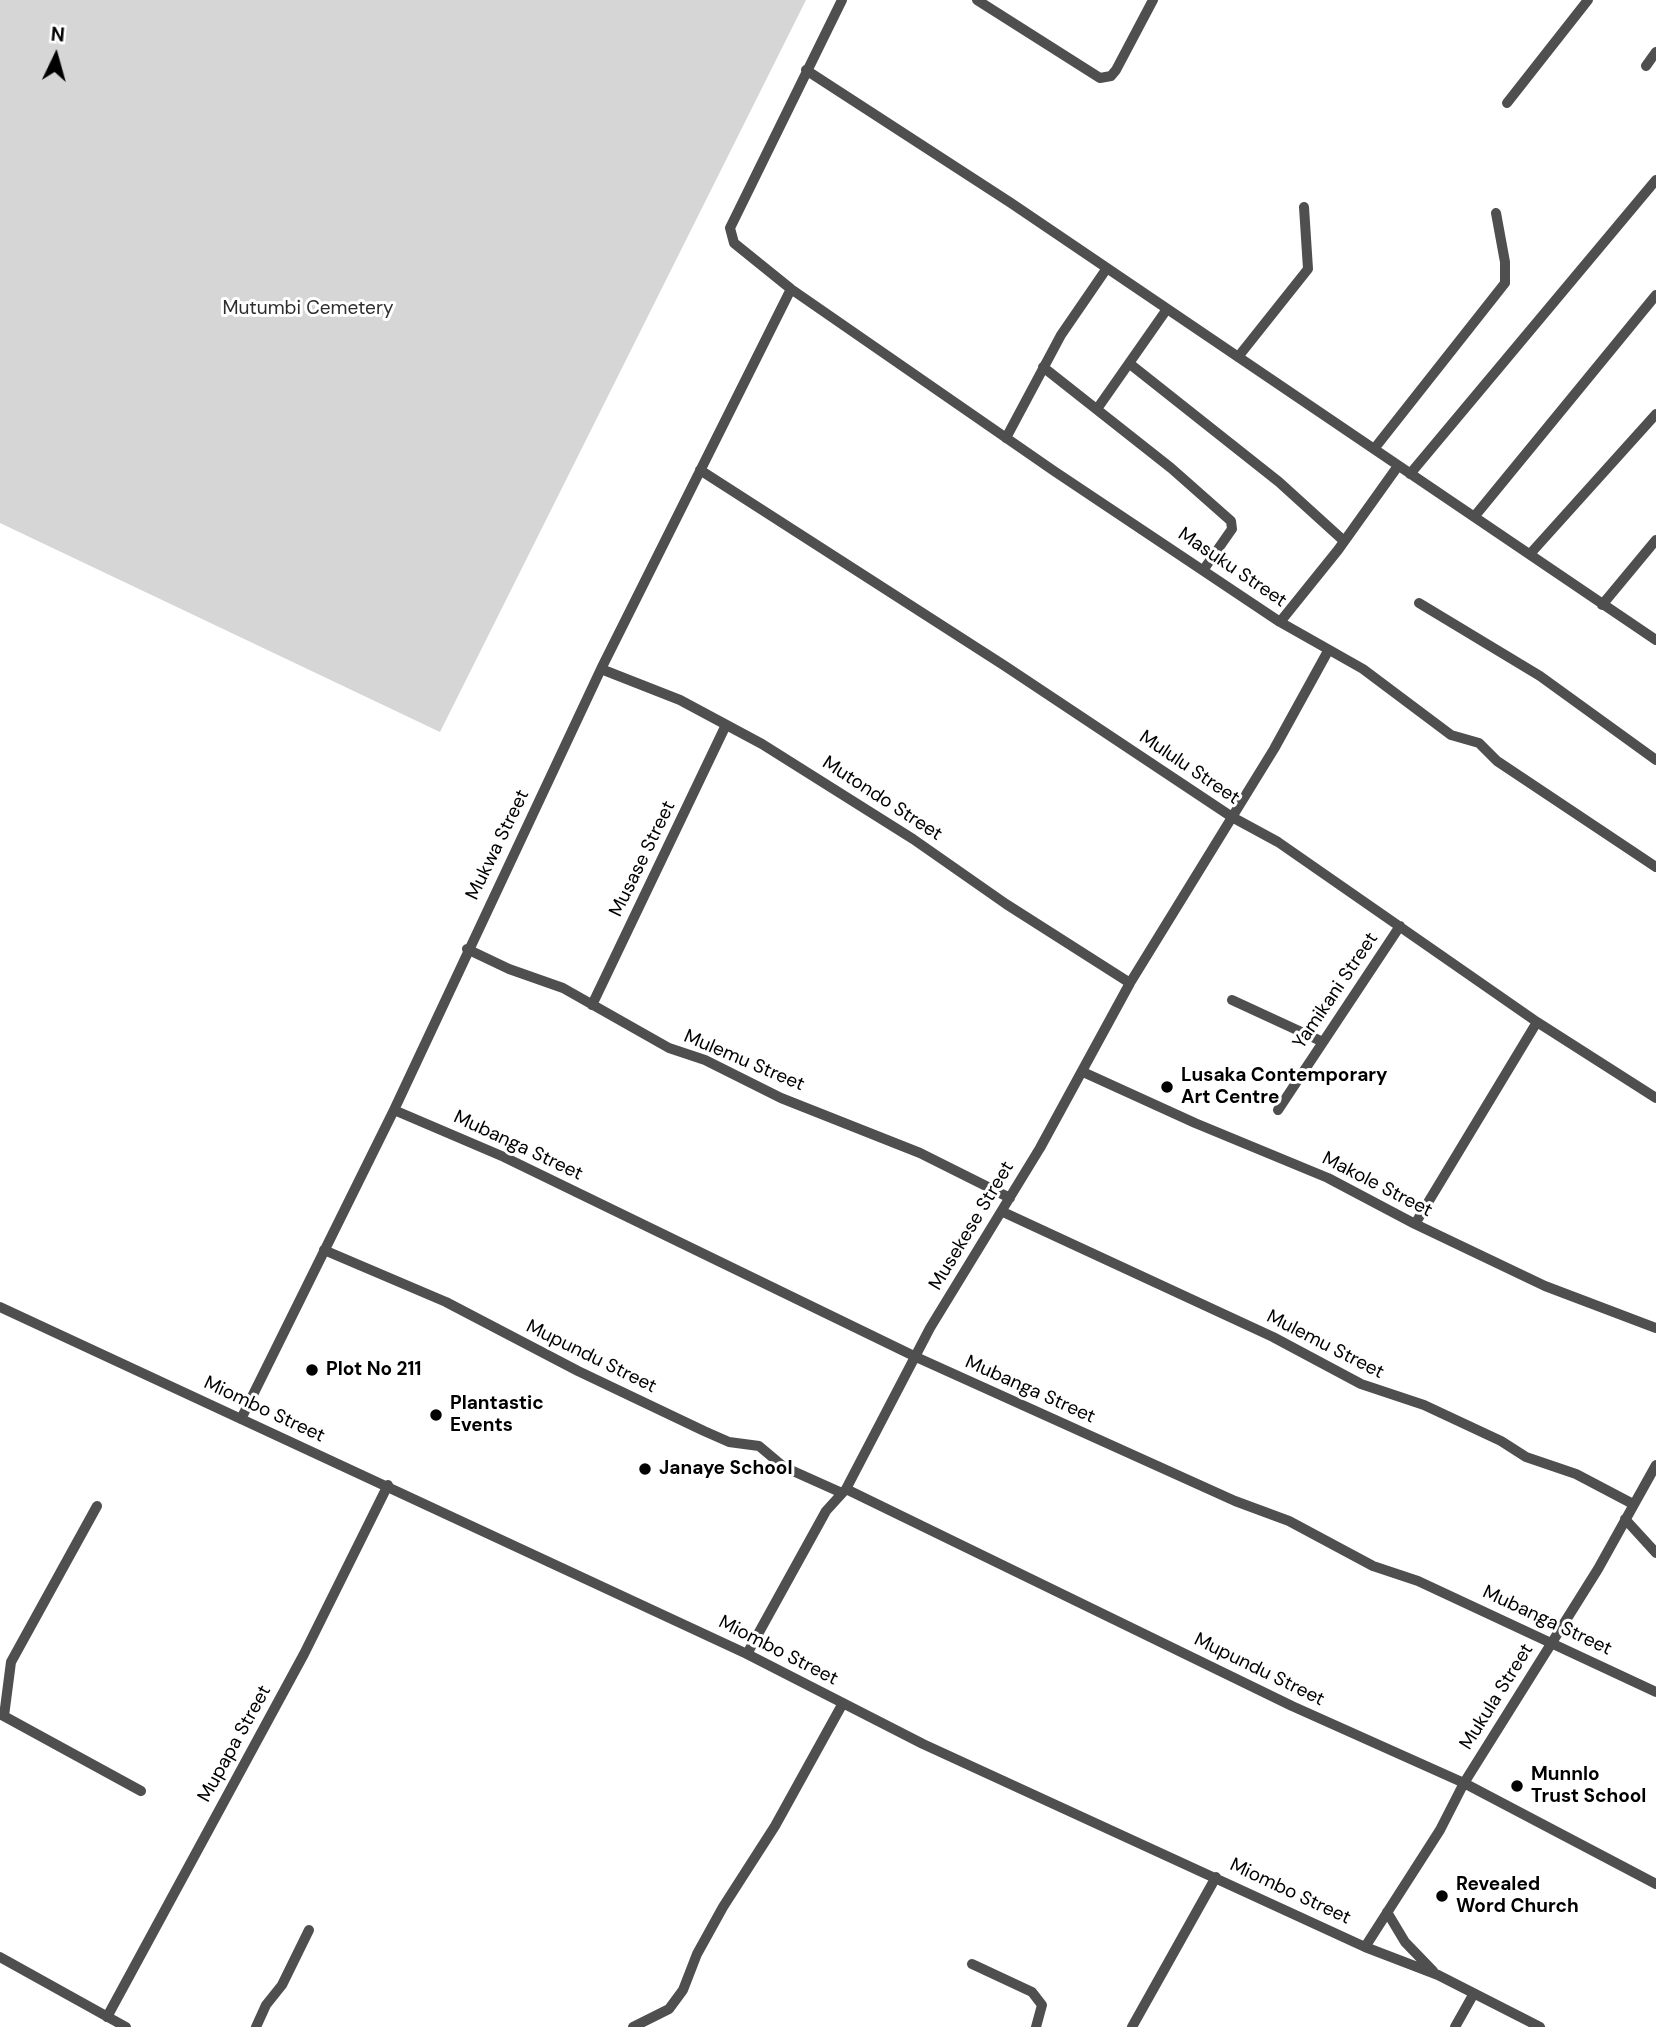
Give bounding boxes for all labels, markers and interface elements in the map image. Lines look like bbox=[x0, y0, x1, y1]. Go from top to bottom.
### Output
north arrow bbox=[21, 21, 91, 91]
text: N bbox=[50, 22, 66, 48]
park label: Mutumbi Cemetery bbox=[222, 298, 394, 320]
street label: Masuku Street bbox=[1173, 523, 1291, 613]
street label: Mululu Street bbox=[1135, 726, 1243, 810]
street label: Mutondo Street bbox=[818, 752, 946, 846]
street label: Mukwa Street bbox=[461, 786, 535, 904]
street label: Musase Street bbox=[605, 797, 681, 921]
street label: Yamikani Street bbox=[1289, 928, 1383, 1054]
street label: Mulemu Street bbox=[680, 1025, 808, 1097]
place label: Lusaka Contemporary Art Centre bbox=[1181, 1065, 1388, 1109]
marker: Lusaka Contemporary Art Centre bbox=[1159, 1079, 1175, 1095]
street label: Mubanga Street bbox=[450, 1106, 586, 1186]
street label: Makole Street bbox=[1318, 1148, 1436, 1222]
street label: Musekese Street bbox=[925, 1158, 1019, 1294]
street label: Mulemu Street bbox=[1263, 1306, 1387, 1384]
street label: Mupundu Street bbox=[522, 1316, 660, 1398]
street label: Mubanga Street bbox=[961, 1351, 1099, 1429]
place label: Plot No 211 bbox=[326, 1359, 421, 1381]
marker: Plot No 211 bbox=[304, 1362, 320, 1378]
street label: Miombo Street bbox=[200, 1372, 328, 1448]
place label: Plantastic Events bbox=[450, 1393, 544, 1437]
marker: Plantastic Events bbox=[428, 1407, 444, 1423]
place label: Janaye School bbox=[659, 1458, 792, 1480]
marker: Janaye School bbox=[637, 1461, 653, 1477]
street label: Mubanga Street bbox=[1479, 1581, 1615, 1661]
street label: Miombo Street bbox=[715, 1611, 841, 1691]
street label: Mupundu Street bbox=[1190, 1629, 1328, 1711]
street label: Mukula Street bbox=[1455, 1640, 1539, 1754]
street label: Mupapa Street bbox=[193, 1682, 277, 1806]
place label: Munnlo Trust School bbox=[1531, 1764, 1646, 1808]
marker: Munnlo Trust School bbox=[1509, 1778, 1525, 1794]
street label: Miombo Street bbox=[1226, 1854, 1354, 1930]
place label: Revealed Word Church bbox=[1456, 1874, 1579, 1918]
marker: Revealed Word Church bbox=[1434, 1888, 1450, 1904]

